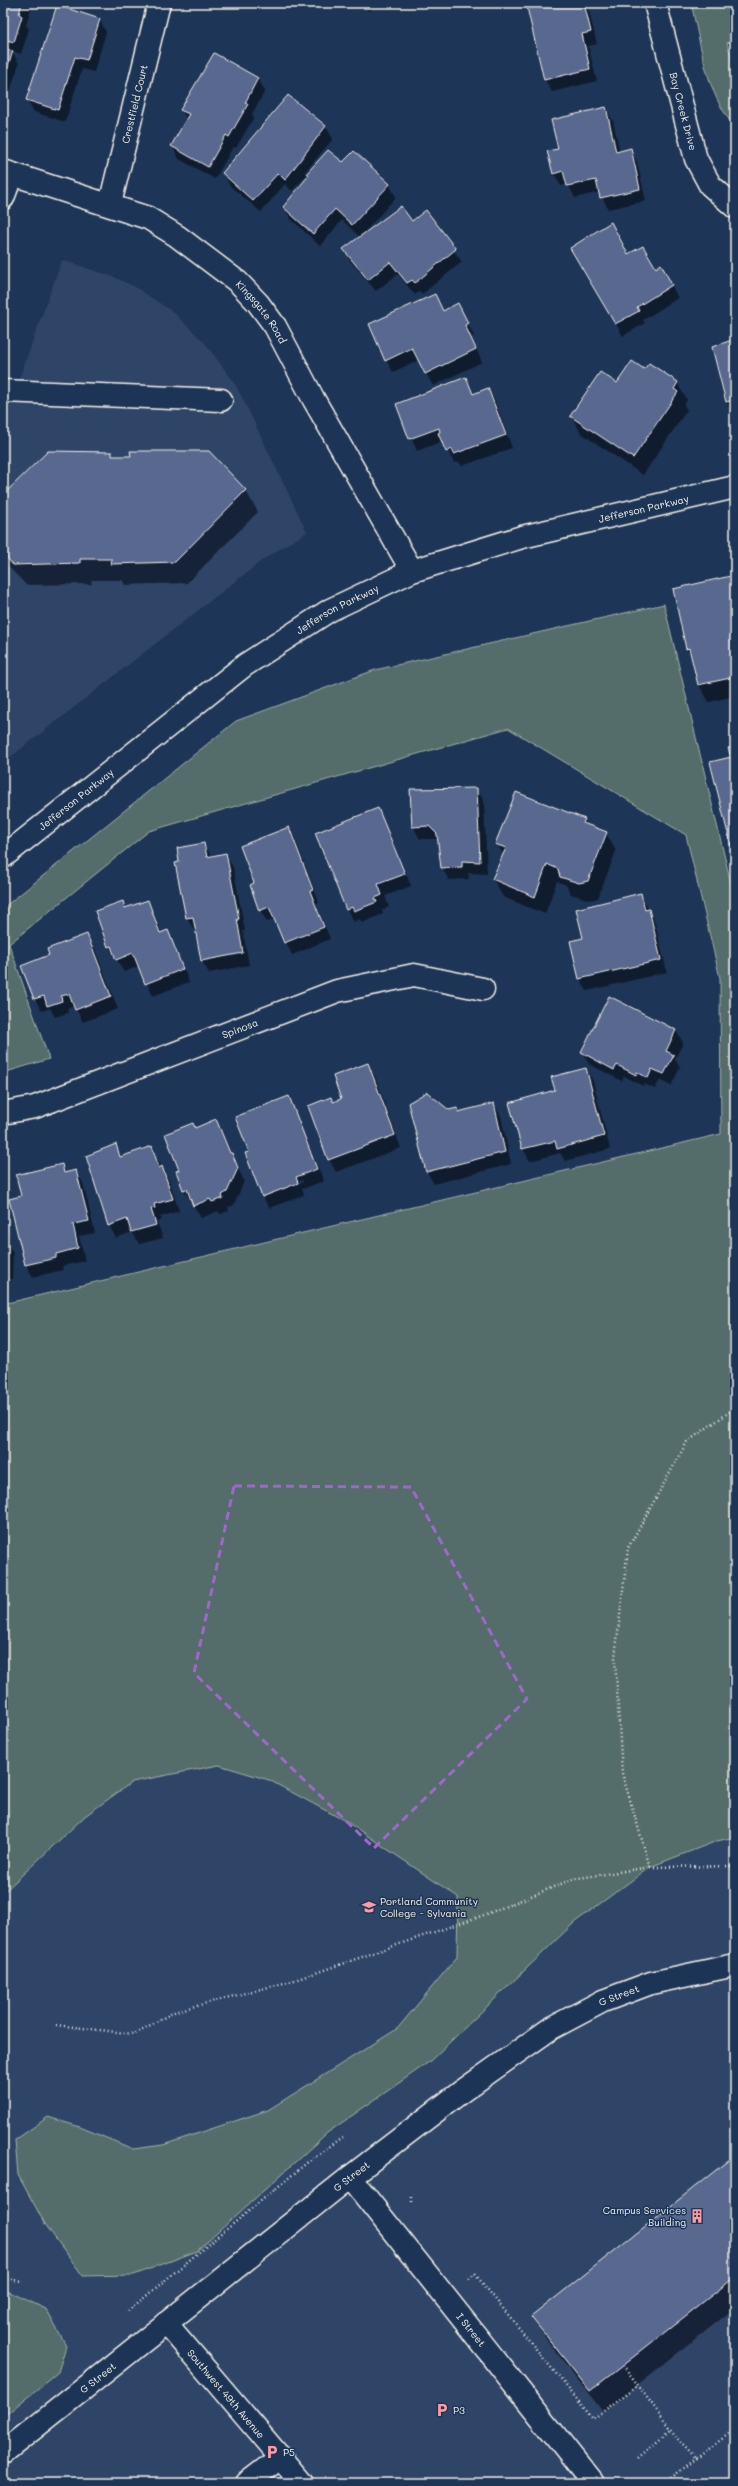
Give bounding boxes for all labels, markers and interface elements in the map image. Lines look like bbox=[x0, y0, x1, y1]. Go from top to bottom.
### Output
street label: Crestfield Court bbox=[118, 63, 151, 145]
street label: Bay Creek Drive bbox=[666, 71, 700, 152]
street label: Kingsgate Road bbox=[233, 277, 290, 346]
street label: Jefferson Parkway bbox=[597, 491, 690, 526]
street label: Jefferson Parkway bbox=[293, 581, 381, 637]
street label: Jefferson Parkway bbox=[35, 765, 116, 833]
street label: Spinosa bbox=[220, 1015, 260, 1042]
place label: Portland Community College - Sylvania bbox=[380, 1894, 478, 1920]
school or university icon: Portland Community College - Sylvania bbox=[361, 1899, 377, 1915]
street label: G Street bbox=[596, 1981, 641, 2009]
street label: G Street bbox=[330, 2158, 372, 2195]
place label: Campus Services Building bbox=[603, 2203, 686, 2229]
building icon: Campus Services Building bbox=[689, 2208, 705, 2224]
street label: I Street bbox=[454, 2310, 489, 2350]
street label: Southwest 49th Avenue bbox=[184, 2346, 268, 2442]
street label: G Street bbox=[77, 2359, 119, 2396]
parking icon: P3 bbox=[434, 2402, 450, 2418]
place label: P3 bbox=[453, 2403, 465, 2417]
parking icon: P5 bbox=[264, 2444, 280, 2460]
place label: P5 bbox=[283, 2445, 295, 2459]

